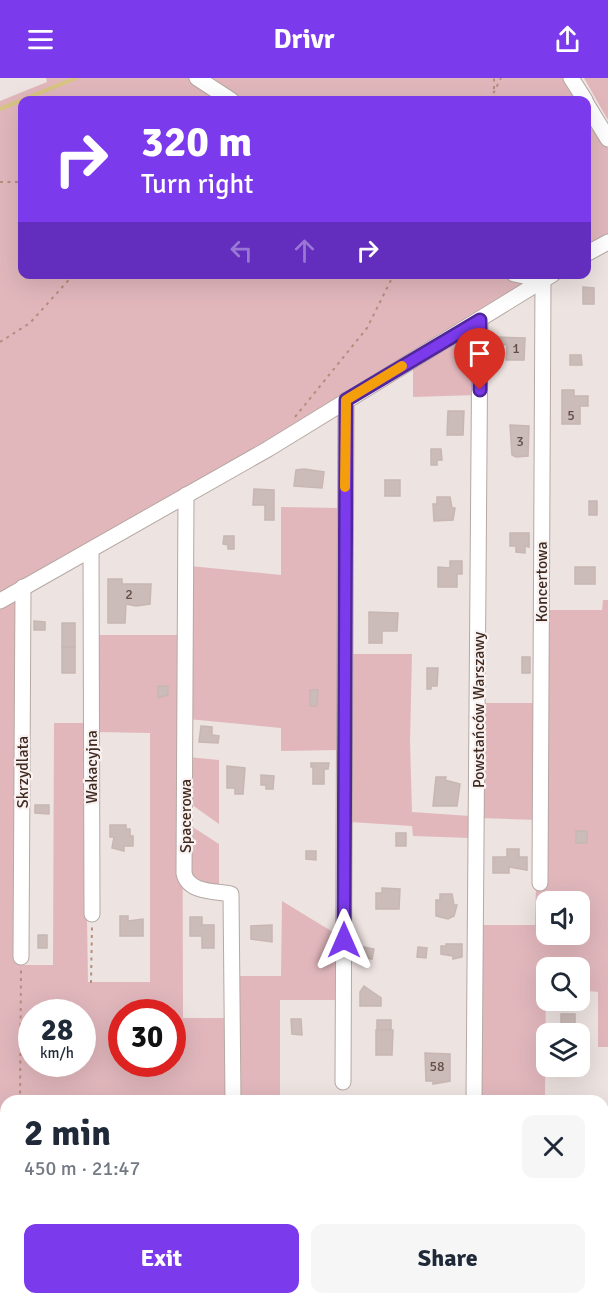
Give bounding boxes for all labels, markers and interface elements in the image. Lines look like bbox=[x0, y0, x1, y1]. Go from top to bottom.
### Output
icon: menu bbox=[24, 23, 57, 56]
text: Drivr bbox=[274, 23, 334, 56]
icon: share bbox=[551, 23, 584, 56]
text: 320 m bbox=[141, 117, 252, 168]
icon: right bbox=[42, 120, 120, 198]
text: Turn right bbox=[141, 168, 254, 201]
icon: left bbox=[225, 234, 258, 267]
icon: ahead bbox=[288, 234, 321, 267]
icon: right bbox=[351, 234, 384, 267]
pin bbox=[454, 328, 505, 390]
icon: arrive bbox=[463, 337, 496, 370]
house number: 1 bbox=[512, 340, 520, 357]
house number: 5 bbox=[567, 407, 575, 424]
house number: 3 bbox=[516, 433, 524, 450]
street label: Koncertowa bbox=[532, 541, 552, 623]
house number: 2 bbox=[125, 586, 133, 603]
street label: Powstańców Warszawy bbox=[469, 631, 489, 788]
street label: Wakacyjna bbox=[82, 730, 102, 804]
street label: Skrzydlata bbox=[13, 736, 33, 808]
street label: Spacerowa bbox=[176, 779, 196, 853]
map controls bbox=[536, 891, 590, 1077]
button: sound bbox=[536, 891, 590, 945]
position arrow bbox=[312, 908, 376, 972]
button: search bbox=[536, 957, 590, 1011]
speed limit sign: 30 bbox=[108, 999, 186, 1077]
text: 28 bbox=[41, 1012, 73, 1049]
button: layers bbox=[536, 1023, 590, 1077]
text: km/h bbox=[40, 1044, 74, 1062]
house number: 58 bbox=[429, 1058, 445, 1075]
text: 2 min bbox=[24, 1111, 111, 1156]
button: close bbox=[522, 1115, 585, 1178]
text: 450 m · 21:47 bbox=[24, 1156, 140, 1181]
button: Exit bbox=[24, 1224, 299, 1293]
button: Share bbox=[311, 1224, 585, 1293]

